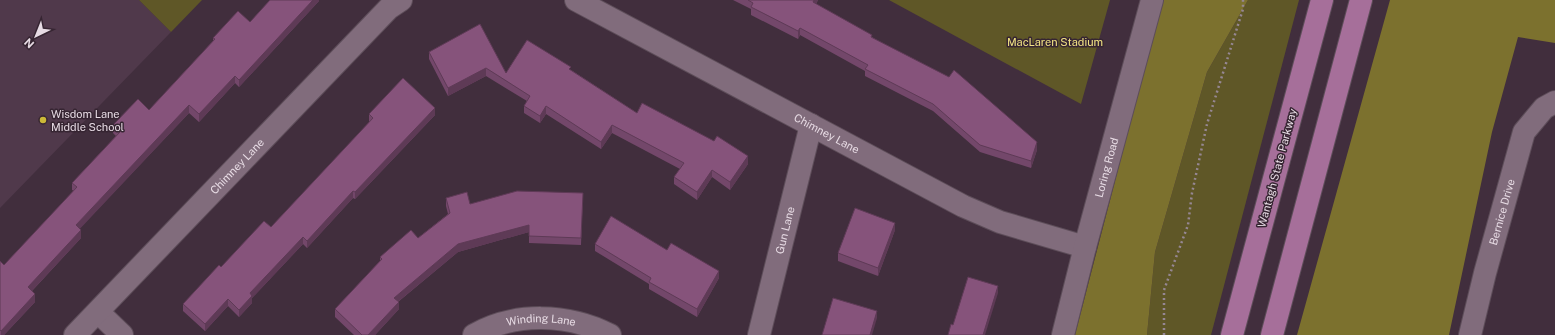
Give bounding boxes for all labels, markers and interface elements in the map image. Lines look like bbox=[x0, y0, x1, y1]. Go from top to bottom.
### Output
north arrow bbox=[16, 16, 56, 56]
text: N bbox=[22, 36, 36, 51]
park label: MacLaren Stadium bbox=[1007, 36, 1103, 48]
street label: Wantagh State Parkway bbox=[1255, 107, 1299, 229]
place label: Wisdom Lane Middle School bbox=[51, 108, 124, 133]
street label: Chimney Lane bbox=[792, 111, 861, 156]
marker: Wisdom Lane Middle School bbox=[38, 115, 48, 125]
street label: Chimney Lane bbox=[208, 136, 266, 196]
street label: Loring Road bbox=[1093, 136, 1120, 199]
street label: Bernice Drive bbox=[1487, 178, 1517, 247]
street label: Gun Lane bbox=[773, 205, 797, 255]
street label: Winding Lane bbox=[505, 312, 577, 328]

